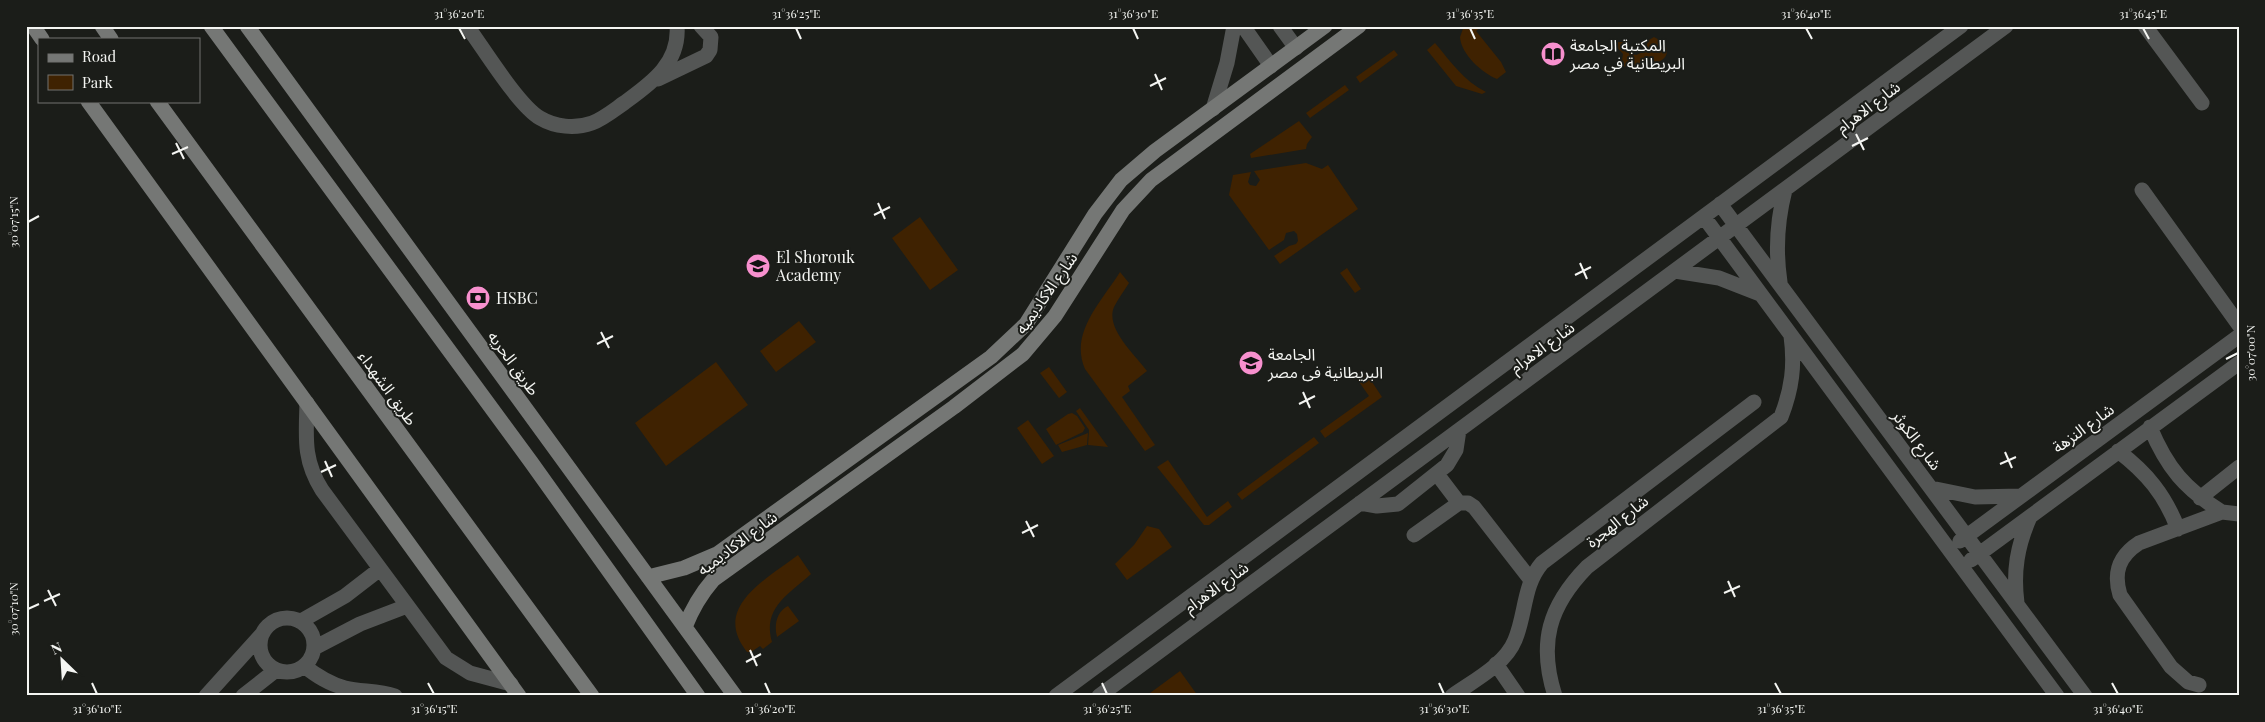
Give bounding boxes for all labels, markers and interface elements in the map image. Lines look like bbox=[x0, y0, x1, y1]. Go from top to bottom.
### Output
text: 31°36'20"E bbox=[434, 5, 484, 21]
text: 31°36'25"E bbox=[772, 5, 820, 21]
text: 31°36'30"E bbox=[1108, 5, 1158, 21]
text: 31°36'35"E bbox=[1446, 5, 1494, 21]
text: 31°36'40"E bbox=[1781, 5, 1831, 21]
text: 31°36'45"E bbox=[2119, 5, 2167, 21]
place label: المكتبة الجامعة البريطانية في مصر bbox=[1569, 34, 1685, 76]
legend bbox=[38, 38, 200, 102]
library icon: المكتبة الجامعة البريطانية في مصر bbox=[1540, 41, 1566, 67]
text: Road bbox=[82, 46, 116, 66]
text: Park bbox=[82, 72, 114, 92]
street label: شارع الاهرام bbox=[1831, 76, 1906, 140]
text: 30°07'15"N bbox=[5, 196, 21, 248]
place label: El Shorouk Academy bbox=[775, 246, 855, 285]
street label: شارع الاكاديميه bbox=[1010, 248, 1084, 339]
school or university icon: El Shorouk Academy bbox=[745, 253, 771, 279]
bank icon: HSBC bbox=[465, 285, 491, 311]
place label: HSBC bbox=[496, 287, 538, 308]
street label: شارع الاهرام bbox=[1505, 316, 1580, 380]
text: 30°07'00"N bbox=[2242, 324, 2258, 381]
street label: طريق الحريه bbox=[483, 326, 545, 400]
place label: الجامعة البريطانية فى مصر bbox=[1267, 343, 1383, 382]
street label: طريق الشهداء bbox=[354, 346, 423, 430]
school or university icon: الجامعة البريطانية فى مصر bbox=[1238, 350, 1264, 376]
street label: شارع النزهة bbox=[2048, 398, 2119, 459]
street label: شارع الكوثر bbox=[1885, 405, 1947, 476]
street label: شارع الهجرة bbox=[1581, 490, 1654, 554]
street label: شارع الاكاديميه bbox=[692, 506, 783, 582]
street label: شارع الاهرام bbox=[1179, 556, 1254, 620]
text: 30°07'10"N bbox=[5, 582, 21, 636]
north arrow bbox=[38, 634, 88, 684]
text: N bbox=[48, 637, 65, 659]
text: 31°36'10"E bbox=[72, 700, 122, 716]
text: 31°36'15"E bbox=[410, 700, 458, 716]
text: 31°36'20"E bbox=[745, 700, 795, 716]
text: 31°36'25"E bbox=[1083, 700, 1131, 716]
text: 31°36'30"E bbox=[1419, 700, 1469, 716]
text: 31°36'35"E bbox=[1757, 700, 1805, 716]
text: 31°36'40"E bbox=[2093, 700, 2143, 716]

